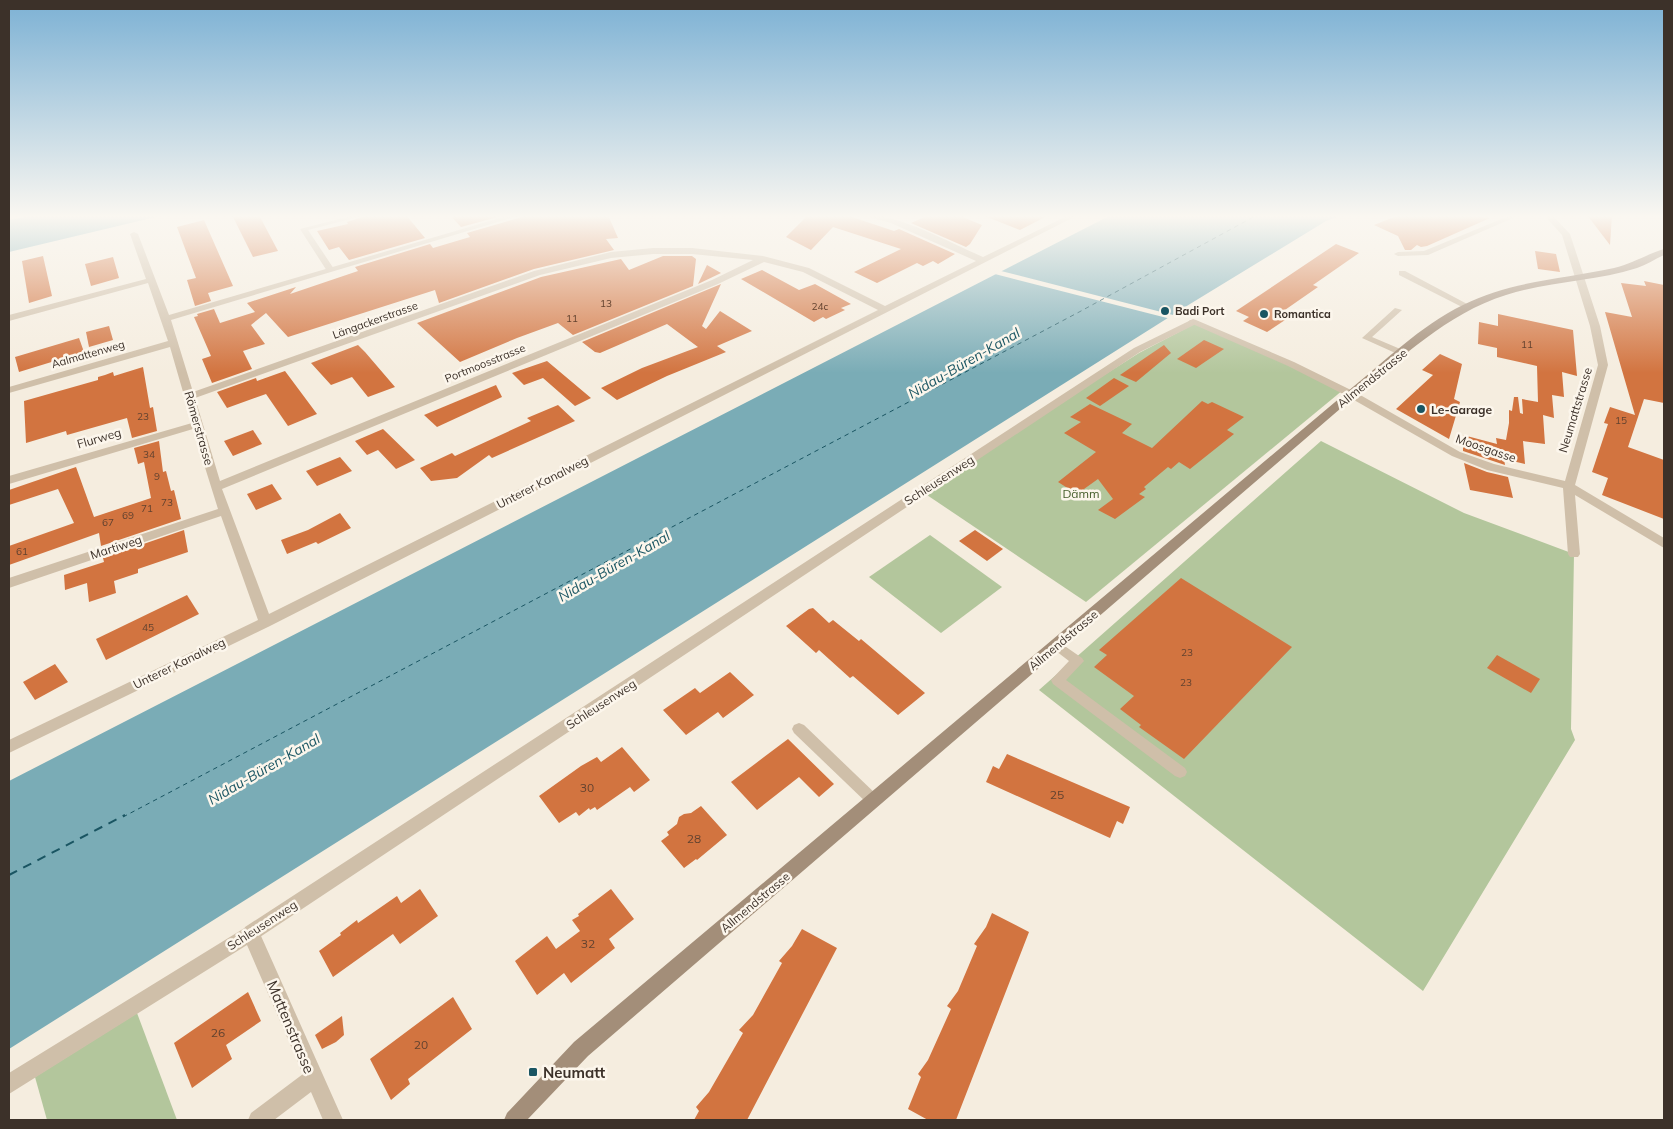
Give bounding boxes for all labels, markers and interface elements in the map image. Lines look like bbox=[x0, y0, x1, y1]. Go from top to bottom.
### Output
house number: 13 bbox=[600, 297, 612, 310]
street label: Längackerstrasse bbox=[330, 298, 420, 342]
house number: 24c bbox=[812, 300, 829, 313]
place label: Badi Port bbox=[1175, 304, 1224, 318]
marker: Badi Port bbox=[1159, 305, 1171, 317]
place label: Romantica bbox=[1274, 307, 1331, 321]
marker: Romantica bbox=[1258, 308, 1270, 320]
house number: 11 bbox=[566, 312, 578, 325]
water label: Nidau-Büren-Kanal bbox=[905, 323, 1024, 402]
street label: Aalmattenweg bbox=[50, 337, 126, 371]
house number: 11 bbox=[1521, 338, 1533, 351]
street label: Portmoosstrasse bbox=[443, 340, 527, 386]
street label: Allmendstrasse bbox=[1334, 345, 1410, 411]
street label: Neumattstrasse bbox=[1555, 366, 1595, 454]
street label: Römerstrasse bbox=[181, 389, 217, 467]
place label: Le-Garage bbox=[1431, 402, 1493, 417]
marker: Le-Garage bbox=[1415, 403, 1427, 415]
house number: 23 bbox=[137, 410, 149, 423]
house number: 15 bbox=[1615, 414, 1627, 427]
street label: Flurweg bbox=[75, 425, 123, 451]
street label: Moosgasse bbox=[1454, 431, 1518, 465]
house number: 34 bbox=[143, 448, 155, 461]
street label: Unterer Kanalweg bbox=[494, 452, 590, 512]
street label: Schleusenweg bbox=[901, 452, 977, 508]
house number: 9 bbox=[154, 470, 160, 483]
park label: Dämm bbox=[1062, 486, 1100, 501]
house number: 73 bbox=[161, 496, 173, 509]
house number: 71 bbox=[141, 502, 153, 515]
house number: 69 bbox=[122, 509, 134, 522]
house number: 67 bbox=[102, 516, 114, 529]
water label: Nidau-Büren-Kanal bbox=[555, 526, 674, 605]
street label: Martiweg bbox=[88, 532, 144, 562]
house number: 61 bbox=[16, 545, 28, 558]
street label: Allmendstrasse bbox=[1025, 607, 1101, 673]
house number: 45 bbox=[142, 621, 154, 634]
street label: Unterer Kanalweg bbox=[130, 634, 228, 692]
house number: 23 bbox=[1181, 646, 1193, 659]
street label: Schleusenweg bbox=[563, 676, 639, 732]
house number: 23 bbox=[1180, 676, 1192, 689]
water label: Nidau-Büren-Kanal bbox=[205, 729, 324, 808]
house number: 30 bbox=[580, 780, 594, 795]
house number: 25 bbox=[1050, 787, 1064, 802]
house number: 28 bbox=[687, 831, 701, 846]
street label: Allmendstrasse bbox=[717, 869, 793, 935]
street label: Schleusenweg bbox=[224, 897, 300, 953]
house number: 32 bbox=[581, 936, 595, 951]
street label: Mattenstrasse bbox=[263, 978, 319, 1076]
house number: 26 bbox=[211, 1025, 225, 1040]
house number: 20 bbox=[414, 1037, 428, 1052]
place label: Neumatt bbox=[543, 1063, 606, 1082]
marker: Neumatt bbox=[527, 1066, 539, 1078]

